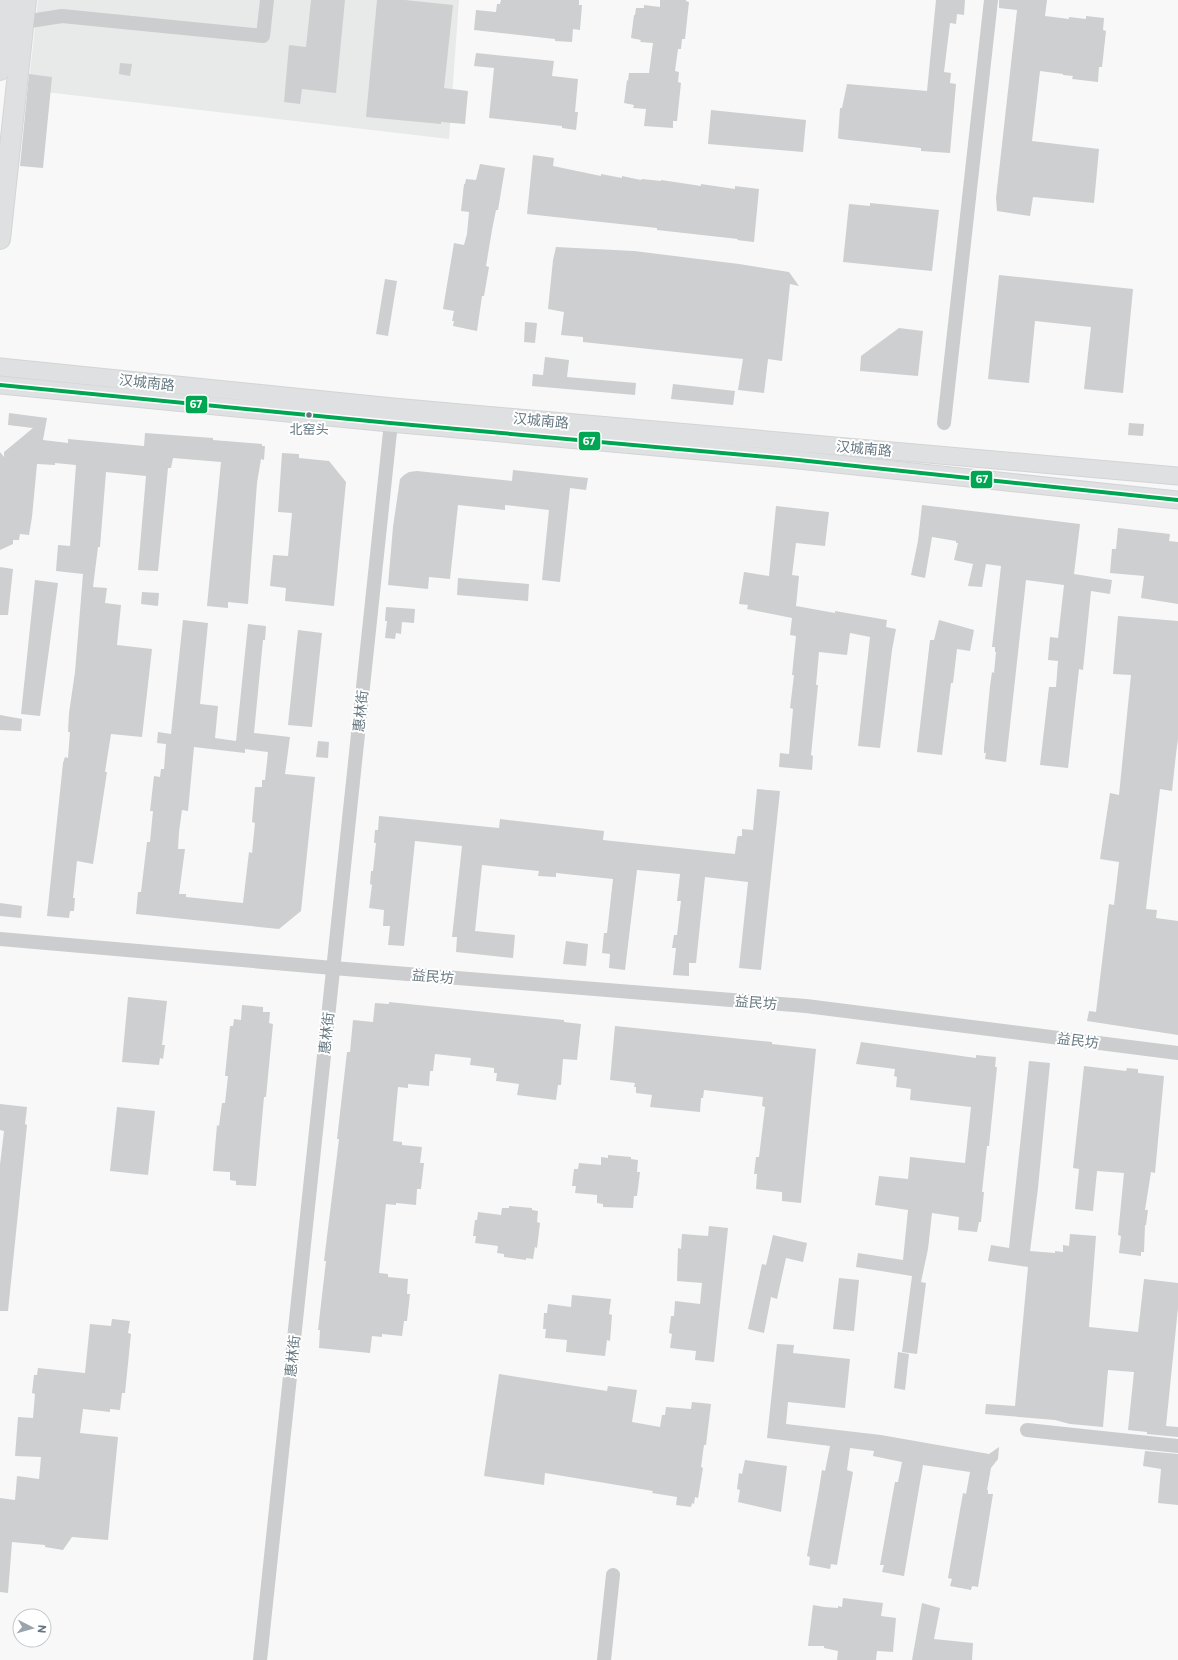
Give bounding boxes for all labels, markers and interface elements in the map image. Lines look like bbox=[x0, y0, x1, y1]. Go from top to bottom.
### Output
street label: 汉城南路 bbox=[118, 371, 176, 393]
line badge: 67 bbox=[185, 395, 208, 414]
text: 67 bbox=[190, 397, 202, 410]
street label: 汉城南路 bbox=[512, 409, 570, 431]
marker: 北窑头 bbox=[304, 410, 314, 420]
place label: 北窑头 bbox=[289, 421, 329, 437]
line badge: 67 bbox=[578, 431, 601, 451]
text: 67 bbox=[583, 434, 595, 447]
street label: 汉城南路 bbox=[835, 437, 893, 459]
line badge: 67 bbox=[970, 470, 993, 489]
text: 67 bbox=[976, 472, 988, 485]
street label: 惠林街 bbox=[349, 689, 371, 733]
street label: 益民坊 bbox=[411, 966, 455, 986]
street label: 益民坊 bbox=[734, 992, 778, 1012]
street label: 惠林街 bbox=[315, 1011, 337, 1055]
street label: 益民坊 bbox=[1056, 1029, 1100, 1051]
street label: 惠林街 bbox=[281, 1334, 303, 1378]
north arrow bbox=[12, 1608, 52, 1648]
text: N bbox=[36, 1624, 49, 1634]

